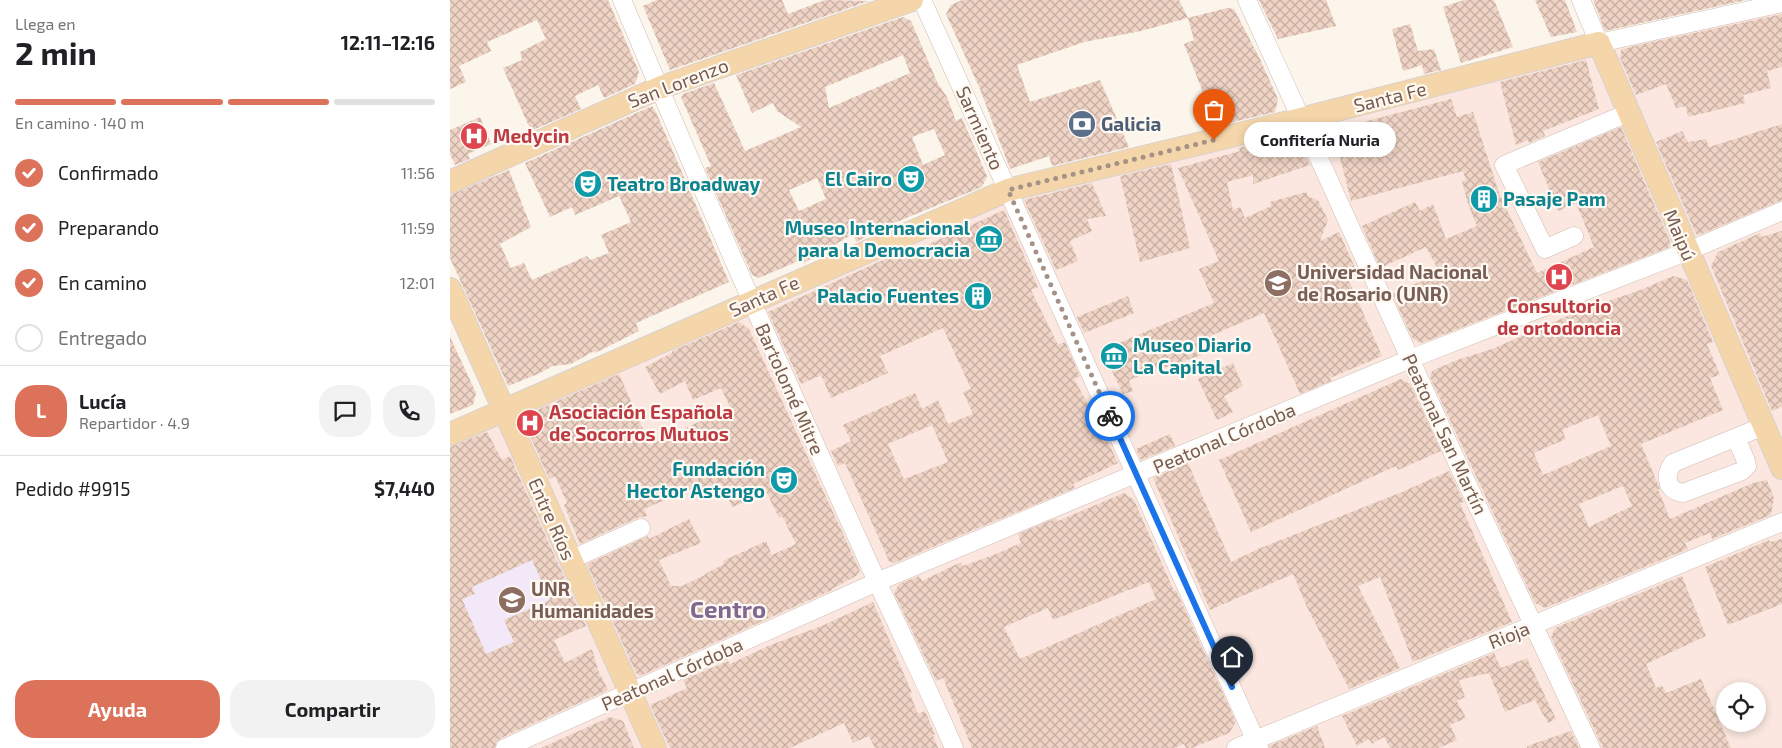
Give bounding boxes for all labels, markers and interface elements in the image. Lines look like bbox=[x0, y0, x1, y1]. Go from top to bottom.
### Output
text: Llega en bbox=[15, 14, 76, 33]
text: 12:11–12:16 bbox=[341, 31, 435, 54]
text: 2 min bbox=[15, 33, 97, 71]
street label: San Lorenzo bbox=[624, 53, 731, 112]
street label: Santa Fe bbox=[1351, 76, 1429, 117]
street label: Sarmiento bbox=[952, 82, 1009, 173]
pin bbox=[1193, 89, 1235, 140]
icon: bag bbox=[1200, 96, 1228, 124]
bank icon: Galicia bbox=[1067, 109, 1097, 139]
place label: Galicia bbox=[1101, 112, 1161, 135]
text: En camino · 140 m bbox=[15, 113, 144, 132]
hospital icon: Medycin bbox=[459, 121, 489, 151]
callout: Confitería Nuria bbox=[1244, 122, 1396, 158]
place label: Medycin bbox=[493, 124, 569, 148]
text: Confitería Nuria bbox=[1260, 130, 1380, 149]
icon: check bbox=[15, 159, 43, 187]
text: Confirmado bbox=[58, 161, 159, 184]
text: 11:56 bbox=[401, 163, 435, 182]
theatre icon: El Cairo bbox=[896, 164, 926, 194]
place label: El Cairo bbox=[825, 167, 892, 190]
theatre icon: Teatro Broadway bbox=[573, 169, 603, 199]
place label: Teatro Broadway bbox=[607, 172, 760, 196]
building icon: Pasaje Pam bbox=[1469, 184, 1499, 214]
place label: Pasaje Pam bbox=[1503, 187, 1606, 210]
street label: Maipú bbox=[1659, 206, 1702, 264]
icon: check bbox=[15, 214, 43, 242]
text: Preparando bbox=[58, 216, 159, 239]
place label: Museo Internacional para la Democracia bbox=[785, 216, 971, 261]
text: 11:59 bbox=[401, 218, 435, 237]
museum icon: Museo Internacional para la Democracia bbox=[974, 224, 1004, 254]
place label: Universidad Nacional de Rosario (UNR) bbox=[1297, 260, 1489, 305]
hospital icon: Consultorio de ortodoncia bbox=[1544, 262, 1574, 292]
school or university icon: Universidad Nacional de Rosario (UNR) bbox=[1263, 268, 1293, 298]
icon: check bbox=[15, 269, 43, 297]
street label: Santa Fe bbox=[725, 270, 802, 321]
text: En camino bbox=[58, 271, 147, 294]
text: 12:01 bbox=[400, 273, 435, 292]
building icon: Palacio Fuentes bbox=[963, 281, 993, 311]
place label: Palacio Fuentes bbox=[817, 284, 959, 307]
place label: Consultorio de ortodoncia bbox=[1497, 294, 1621, 339]
street label: Bartolomé Mitre bbox=[751, 319, 830, 458]
text: Entregado bbox=[58, 326, 147, 349]
place label: Museo Diario La Capital bbox=[1133, 333, 1251, 378]
museum icon: Museo Diario La Capital bbox=[1099, 341, 1129, 371]
street label: Peatonal San Martín bbox=[1398, 350, 1493, 518]
button: chat bbox=[319, 385, 371, 437]
button: phone bbox=[383, 385, 435, 437]
text: Lucía bbox=[79, 390, 126, 413]
courier bbox=[1085, 391, 1135, 441]
street label: Peatonal Córdoba bbox=[1149, 397, 1299, 478]
text: L bbox=[36, 399, 46, 422]
place label: Asociación Española de Socorros Mutuos bbox=[549, 400, 733, 445]
icon: bike bbox=[1096, 402, 1124, 430]
hospital icon: Asociación Española de Socorros Mutuos bbox=[515, 408, 545, 438]
text: Repartidor · 4.9 bbox=[79, 413, 190, 432]
place label: Fundación Hector Astengo bbox=[627, 457, 765, 502]
theatre icon: Fundación Hector Astengo bbox=[769, 465, 799, 495]
street label: Entre Ríos bbox=[524, 474, 581, 564]
text: Pedido #9915 bbox=[15, 477, 130, 500]
text: $7,440 bbox=[374, 477, 435, 500]
place label: UNR Humanidades bbox=[531, 577, 654, 622]
school or university icon: UNR Humanidades bbox=[497, 585, 527, 615]
district label: Centro bbox=[690, 594, 766, 623]
street label: Rioja bbox=[1485, 616, 1533, 653]
street label: Peatonal Córdoba bbox=[597, 632, 746, 715]
pin bbox=[1211, 636, 1253, 687]
icon: home bbox=[1218, 643, 1246, 671]
button: Ayuda bbox=[15, 680, 220, 738]
button: Compartir bbox=[230, 680, 435, 738]
map controls bbox=[1716, 682, 1766, 732]
button: locate bbox=[1716, 682, 1766, 732]

